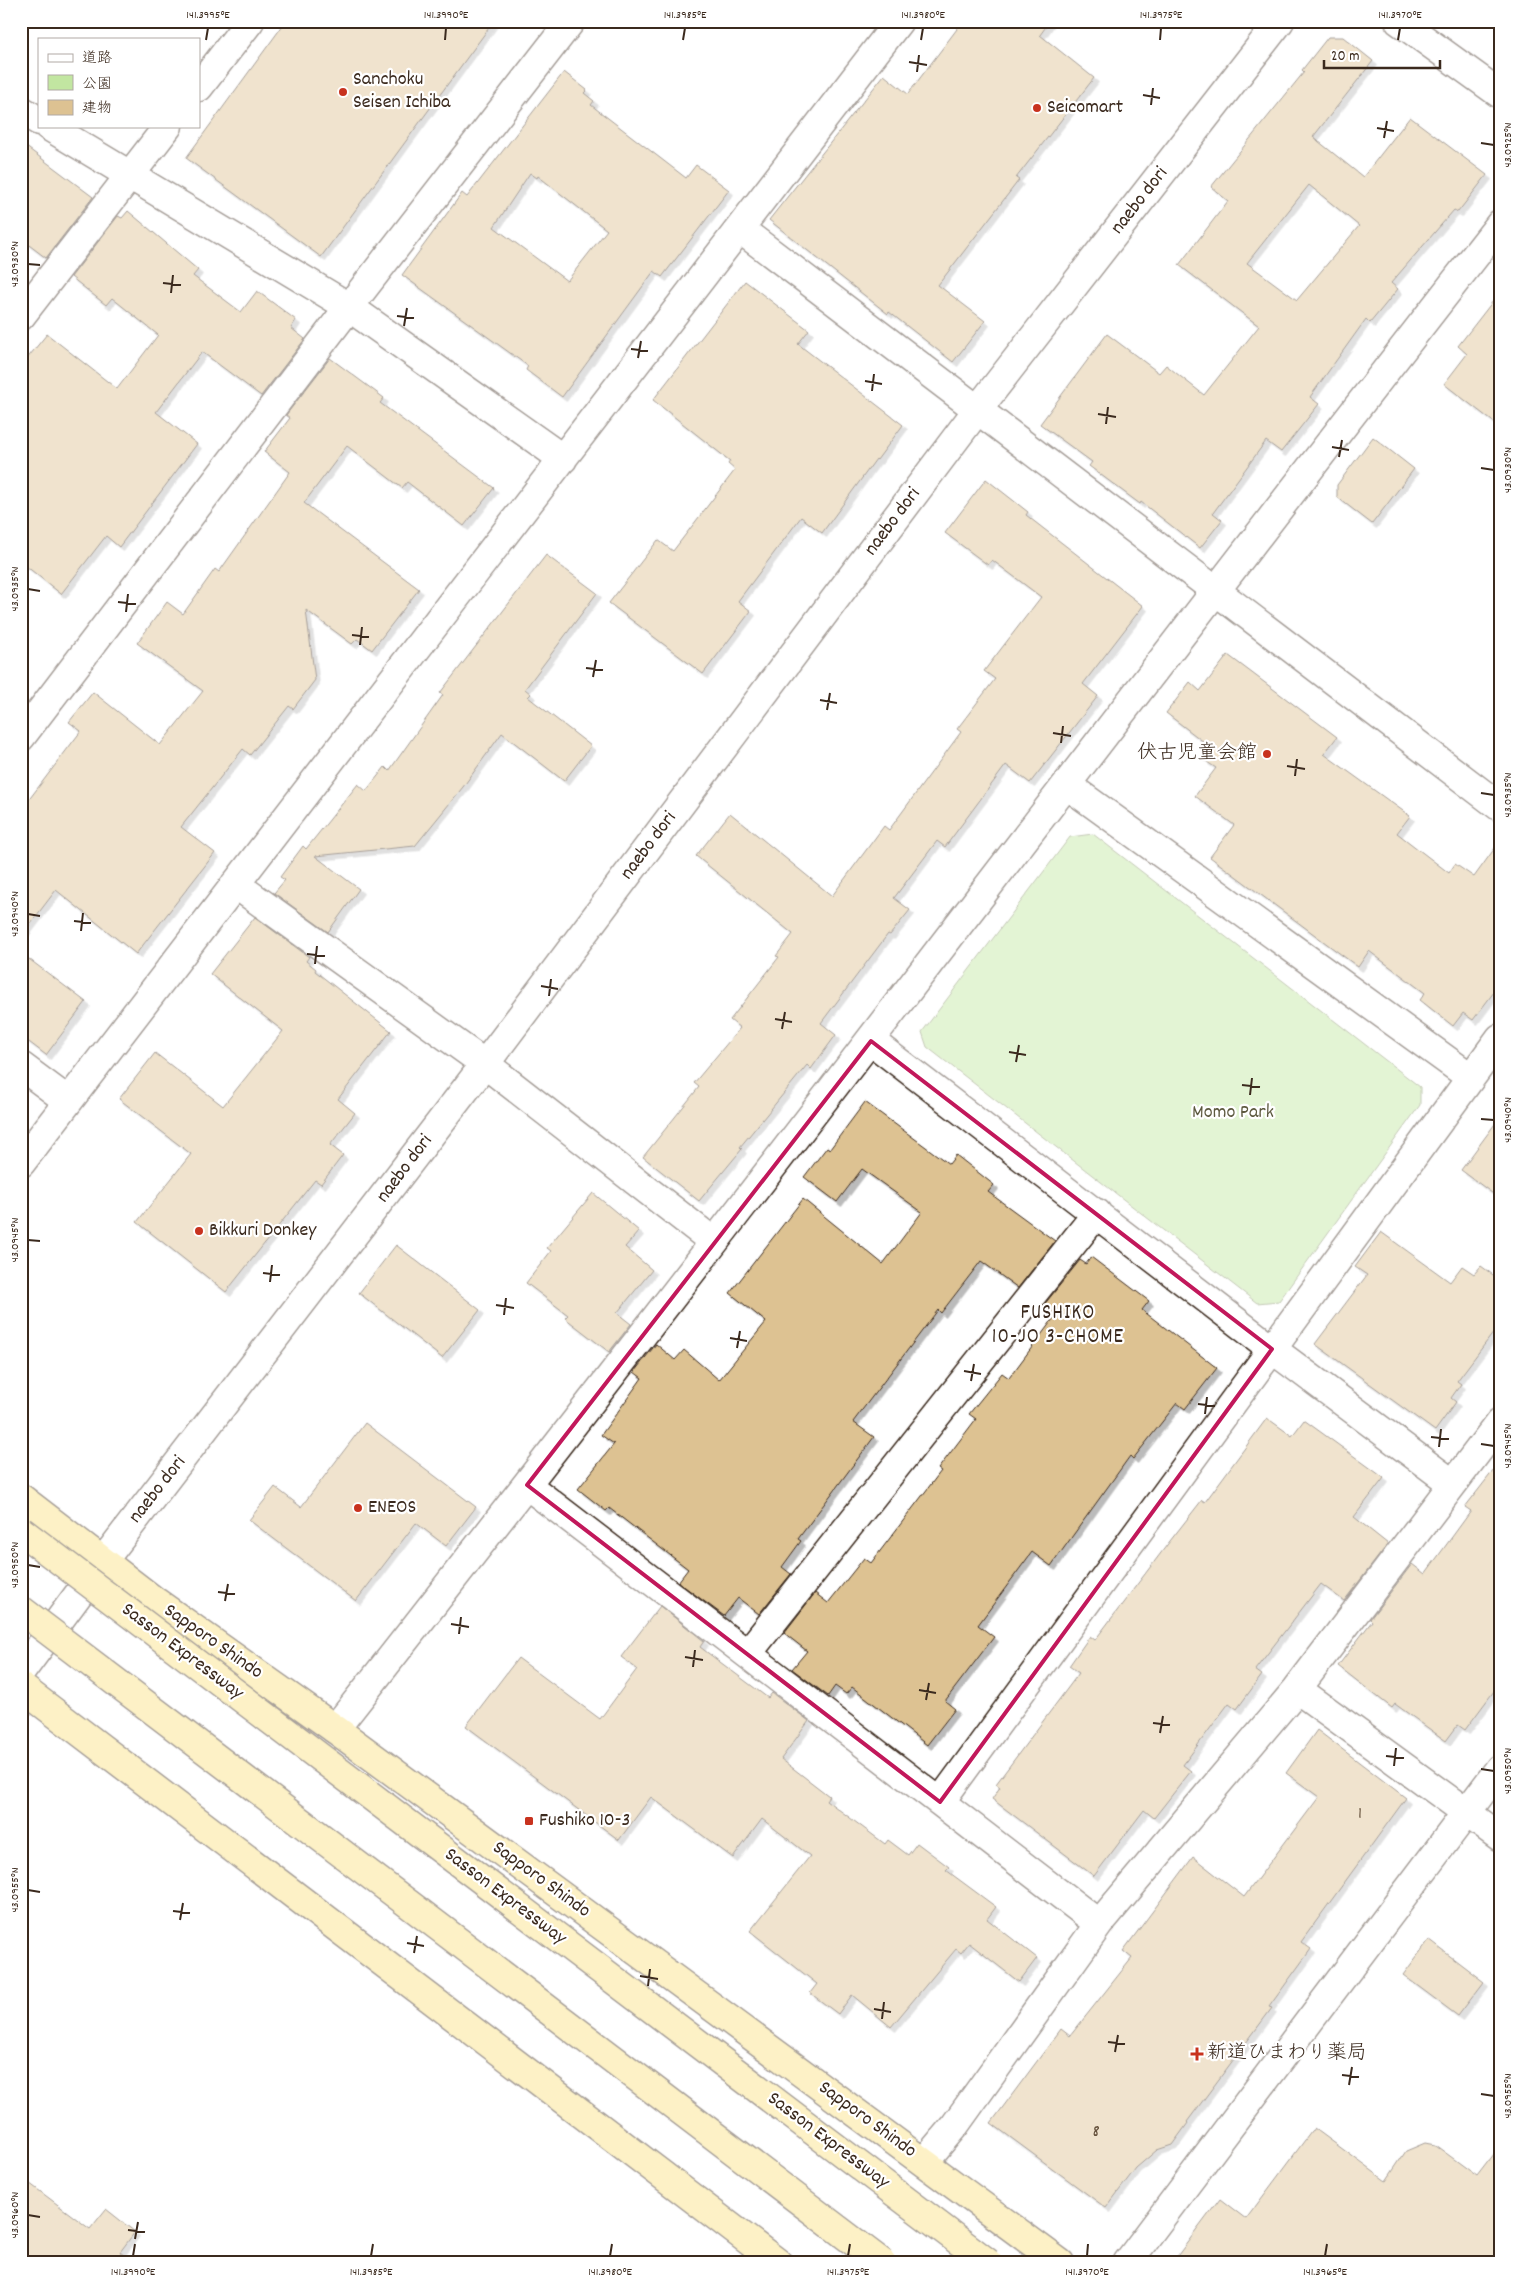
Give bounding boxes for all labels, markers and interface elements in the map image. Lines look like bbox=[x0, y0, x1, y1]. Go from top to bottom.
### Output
text: 141.3995°E bbox=[186, 7, 230, 24]
text: 141.3990°E bbox=[424, 7, 469, 24]
text: 141.3985°E bbox=[664, 7, 707, 24]
text: 141.3980°E bbox=[901, 7, 945, 24]
text: 141.3975°E bbox=[1140, 7, 1183, 24]
text: 141.3970°E bbox=[1378, 7, 1422, 24]
legend bbox=[38, 38, 200, 128]
scale bar bbox=[1324, 38, 1440, 70]
text: 20 m bbox=[1331, 46, 1359, 68]
text: 道路 bbox=[82, 48, 112, 70]
place label: Sanchoku Seisen Ichiba bbox=[353, 66, 451, 117]
text: 公園 bbox=[82, 74, 112, 96]
marker: Sanchoku Seisen Ichiba bbox=[337, 86, 349, 98]
place label: Seicomart bbox=[1047, 94, 1123, 122]
text: 建物 bbox=[82, 98, 112, 120]
marker: Seicomart bbox=[1031, 102, 1043, 114]
text: 43.0925°N bbox=[1500, 122, 1517, 167]
street label: naebo dori bbox=[1105, 161, 1176, 241]
text: 43.0930°N bbox=[7, 241, 24, 287]
text: 43.0930°N bbox=[1500, 447, 1517, 493]
street label: naebo dori bbox=[858, 482, 928, 562]
text: 43.0935°N bbox=[7, 566, 24, 612]
place label: 伏古児童会館 bbox=[1137, 740, 1257, 768]
marker: 伏古児童会館 bbox=[1261, 748, 1273, 760]
text: 43.0935°N bbox=[1500, 772, 1517, 818]
street label: naebo dori bbox=[614, 806, 684, 886]
text: 43.0940°N bbox=[7, 891, 24, 937]
text: 43.0940°N bbox=[1500, 1097, 1517, 1143]
park label: Momo Park bbox=[1192, 1099, 1274, 1127]
street label: naebo dori bbox=[370, 1129, 440, 1209]
place label: Bikkuri Donkey bbox=[209, 1217, 317, 1245]
text: 43.0945°N bbox=[7, 1218, 24, 1262]
marker: Bikkuri Donkey bbox=[193, 1225, 205, 1237]
district label: FUSHIKO 10-JO 3-CHOME bbox=[992, 1299, 1124, 1353]
text: 43.0945°N bbox=[1500, 1424, 1517, 1468]
street label: naebo dori bbox=[123, 1450, 194, 1530]
place label: ENEOS bbox=[368, 1494, 416, 1522]
marker: ENEOS bbox=[352, 1502, 364, 1514]
text: 43.0950°N bbox=[7, 1542, 24, 1588]
street label: Sasson Expressway bbox=[115, 1597, 250, 1708]
street label: Sapporo Shindo bbox=[158, 1597, 268, 1687]
text: 43.0950°N bbox=[1500, 1748, 1517, 1794]
house number: 1 bbox=[1358, 1802, 1362, 1827]
place label: Fushiko 10-3 bbox=[539, 1807, 630, 1835]
marker: Fushiko 10-3 bbox=[523, 1815, 535, 1827]
street label: Sapporo Shindo bbox=[486, 1835, 596, 1925]
street label: Sasson Expressway bbox=[438, 1842, 573, 1953]
text: 43.0955°N bbox=[7, 1867, 24, 1913]
place label: 新道ひまわり薬局 bbox=[1207, 2040, 1367, 2068]
marker: 新道ひまわり薬局 bbox=[1191, 2048, 1203, 2060]
text: 43.0955°N bbox=[1500, 2073, 1517, 2119]
street label: Sapporo Shindo bbox=[812, 2075, 922, 2165]
street label: Sasson Expressway bbox=[761, 2086, 896, 2197]
house number: 8 bbox=[1092, 2120, 1100, 2145]
text: 43.0960°N bbox=[7, 2192, 24, 2238]
text: 141.3990°E bbox=[111, 2264, 156, 2281]
text: 141.3985°E bbox=[350, 2264, 393, 2281]
text: 141.3980°E bbox=[588, 2264, 632, 2281]
text: 141.3975°E bbox=[827, 2264, 870, 2281]
text: 141.3970°E bbox=[1065, 2264, 1109, 2281]
text: 141.3965°E bbox=[1303, 2264, 1347, 2281]

